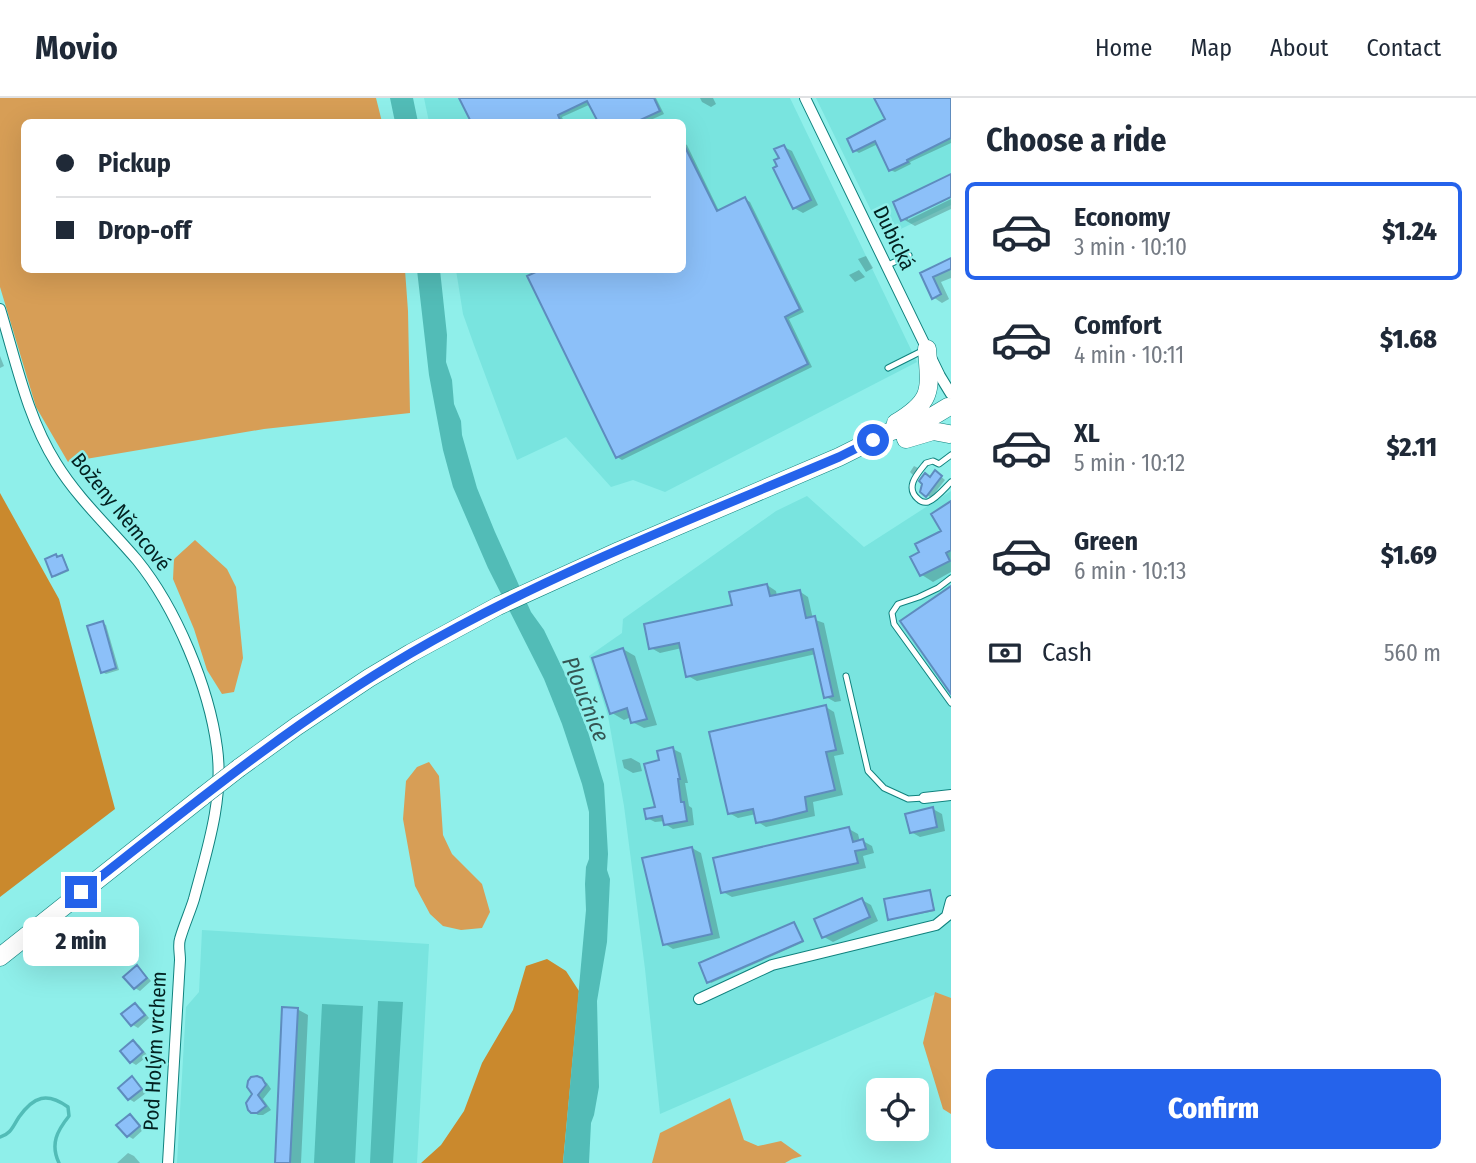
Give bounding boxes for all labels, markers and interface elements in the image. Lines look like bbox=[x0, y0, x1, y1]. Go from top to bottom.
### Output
text: Movio bbox=[35, 28, 118, 68]
text: Home bbox=[1095, 34, 1152, 62]
text: Map bbox=[1190, 34, 1232, 62]
text: About bbox=[1270, 34, 1328, 62]
text: Contact bbox=[1366, 34, 1441, 62]
text: Choose a ride bbox=[986, 121, 1167, 159]
text: Pickup bbox=[98, 148, 171, 179]
icon: car bbox=[990, 200, 1053, 263]
street label: Dubická bbox=[867, 202, 921, 274]
text: Economy bbox=[1074, 202, 1170, 233]
text: Drop-off bbox=[98, 215, 191, 246]
text: $1.24 bbox=[1382, 216, 1437, 247]
text: 3 min · 10:10 bbox=[1074, 233, 1187, 261]
icon: car bbox=[990, 308, 1053, 371]
text: Comfort bbox=[1074, 310, 1162, 341]
text: $1.68 bbox=[1380, 324, 1437, 355]
text: 4 min · 10:11 bbox=[1074, 341, 1184, 369]
icon: car bbox=[990, 416, 1053, 479]
text: XL bbox=[1074, 418, 1100, 449]
route start bbox=[857, 424, 889, 456]
text: $2.11 bbox=[1387, 432, 1437, 463]
street label: Boženy Němcové bbox=[65, 448, 177, 576]
text: 5 min · 10:12 bbox=[1074, 449, 1185, 477]
icon: car bbox=[990, 524, 1053, 587]
text: Green bbox=[1074, 526, 1138, 557]
text: $1.69 bbox=[1381, 540, 1437, 571]
text: 6 min · 10:13 bbox=[1074, 557, 1186, 585]
icon: cash bbox=[986, 634, 1024, 672]
text: Cash bbox=[1042, 637, 1092, 668]
text: 560 m bbox=[1384, 639, 1441, 667]
water label: Ploučnice bbox=[556, 652, 616, 746]
route end bbox=[65, 876, 97, 908]
callout: 2 min bbox=[23, 916, 139, 966]
text: 2 min bbox=[56, 927, 106, 955]
street label: Pod Holým vrchem bbox=[138, 971, 172, 1131]
button: Confirm bbox=[986, 1069, 1441, 1149]
map controls bbox=[866, 1078, 929, 1141]
button: locate bbox=[866, 1078, 929, 1141]

